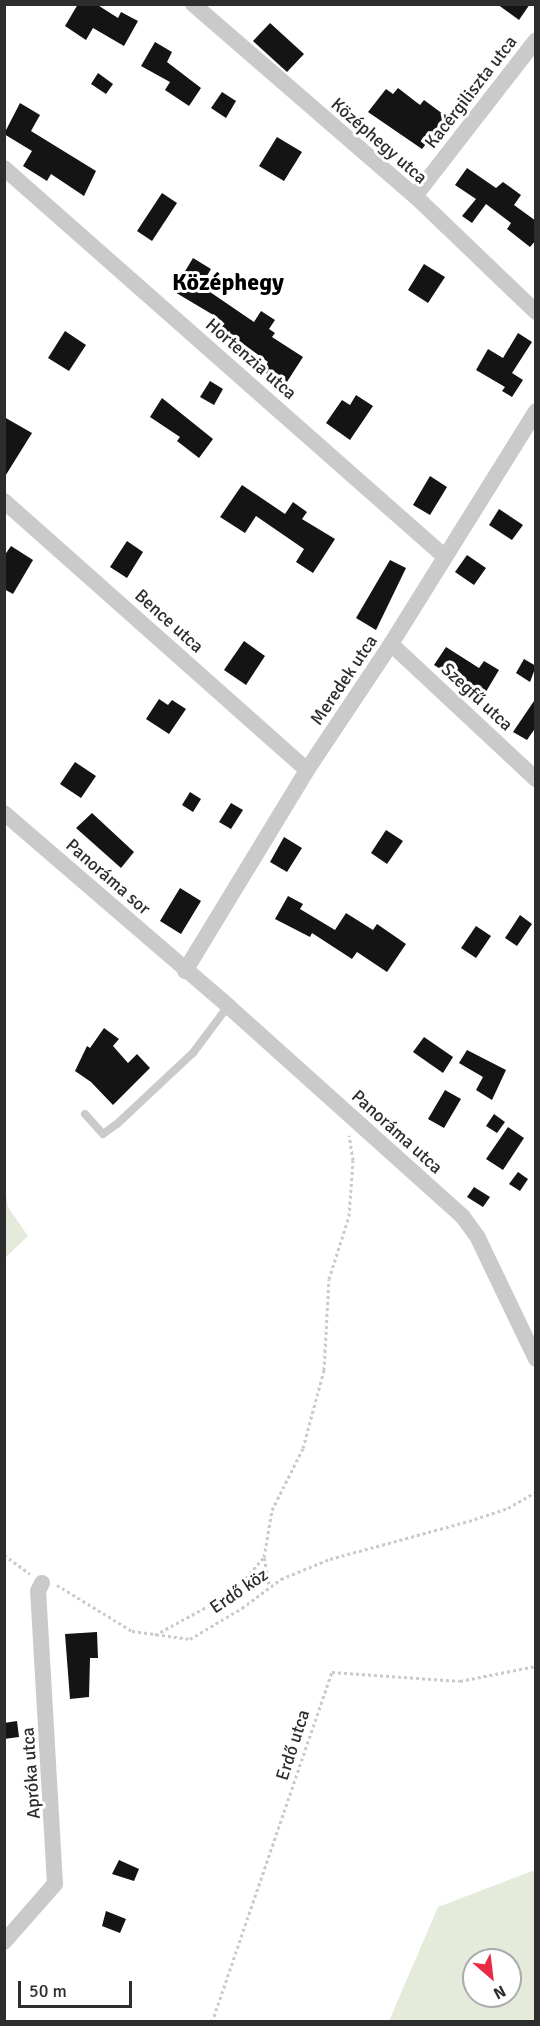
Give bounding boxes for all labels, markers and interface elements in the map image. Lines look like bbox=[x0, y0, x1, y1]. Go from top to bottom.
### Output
street label: Kacérgiliszta utca bbox=[420, 31, 522, 153]
street label: Középhegy utca bbox=[327, 93, 431, 189]
district label: Középhegy bbox=[172, 269, 284, 297]
street label: Hortenzia utca bbox=[201, 314, 301, 404]
street label: Bence utca bbox=[130, 585, 208, 657]
street label: Meredek utca bbox=[306, 631, 382, 729]
street label: Szegfű utca bbox=[437, 659, 517, 735]
street label: Panoráma sor bbox=[61, 834, 155, 920]
street label: Panoráma utca bbox=[347, 1086, 447, 1178]
street label: Erdő köz bbox=[206, 1564, 272, 1618]
street label: Erdő utca bbox=[271, 1707, 315, 1783]
street label: Apróka utca bbox=[17, 1726, 45, 1820]
north arrow bbox=[462, 1948, 522, 2008]
scale bar bbox=[21, 1969, 135, 2007]
text: 50 m bbox=[29, 1980, 67, 2002]
text: N bbox=[490, 1981, 509, 2004]

